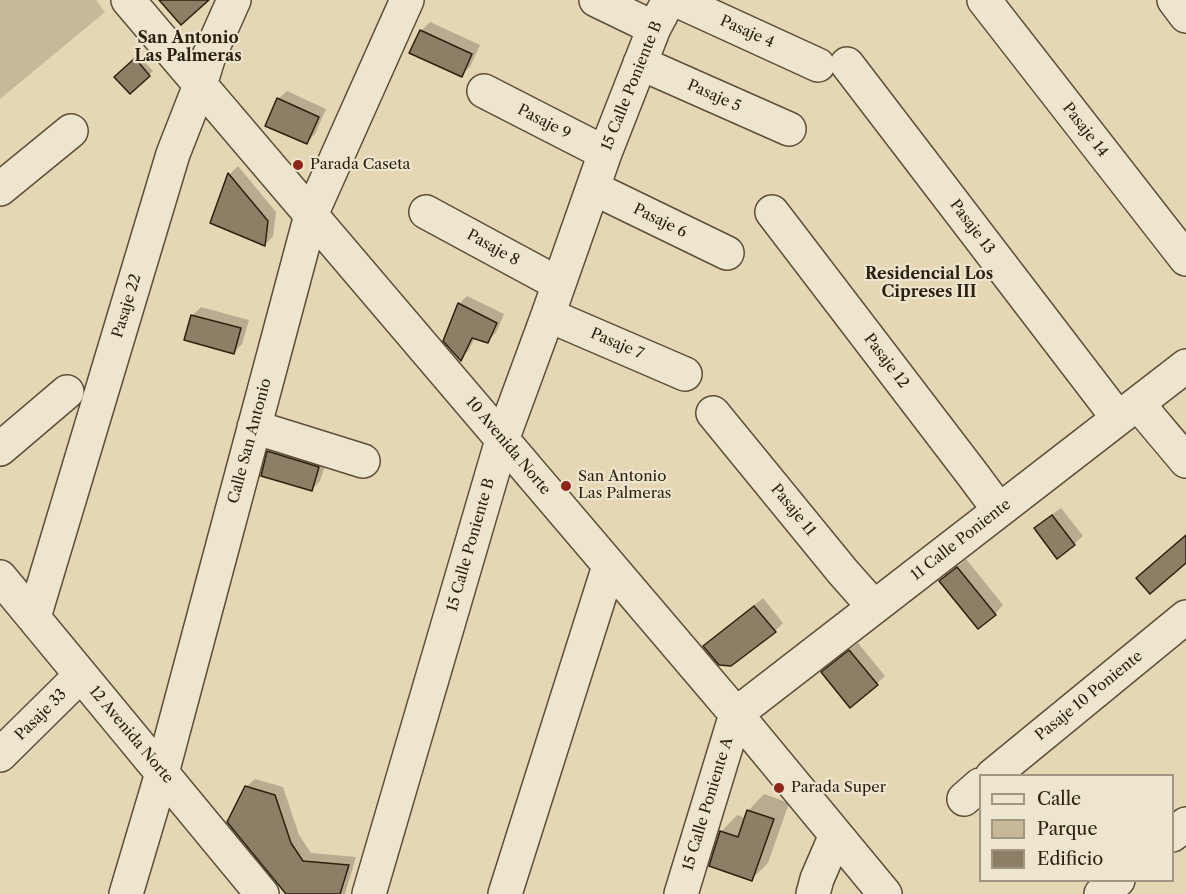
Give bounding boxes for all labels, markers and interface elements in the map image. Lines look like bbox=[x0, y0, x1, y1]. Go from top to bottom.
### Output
street label: Pasaje 4 bbox=[717, 12, 777, 52]
street label: 15 Calle Poniente B bbox=[598, 19, 666, 153]
district label: San Antonio Las Palmeras bbox=[134, 28, 242, 66]
street label: Pasaje 5 bbox=[684, 76, 744, 116]
street label: Pasaje 14 bbox=[1058, 99, 1112, 161]
street label: Pasaje 9 bbox=[514, 101, 574, 143]
place label: Parada Caseta bbox=[310, 156, 410, 174]
marker: Parada Caseta bbox=[291, 158, 305, 172]
street label: Pasaje 13 bbox=[946, 196, 998, 258]
street label: Pasaje 6 bbox=[630, 200, 690, 242]
street label: Pasaje 8 bbox=[463, 226, 523, 270]
district label: Residencial Los Cipreses III bbox=[865, 264, 993, 302]
street label: Pasaje 22 bbox=[109, 272, 145, 340]
street label: Pasaje 7 bbox=[588, 325, 646, 363]
street label: Pasaje 12 bbox=[860, 330, 912, 392]
street label: Calle San Antonio bbox=[225, 376, 275, 506]
street label: 10 Avenida Norte bbox=[462, 393, 554, 499]
place label: San Antonio Las Palmeras bbox=[578, 468, 671, 503]
street label: 15 Calle Poniente B bbox=[443, 476, 499, 614]
marker: San Antonio Las Palmeras bbox=[559, 479, 573, 493]
street label: Pasaje 11 bbox=[767, 481, 819, 539]
street label: 11 Calle Poniente bbox=[908, 495, 1014, 585]
street label: Pasaje 10 Poniente bbox=[1032, 647, 1146, 745]
street label: 12 Avenida Norte bbox=[85, 683, 177, 787]
street label: Pasaje 33 bbox=[12, 686, 70, 744]
street label: 15 Calle Poniente A bbox=[679, 735, 737, 873]
legend bbox=[979, 774, 1174, 882]
place label: Parada Super bbox=[791, 779, 886, 797]
marker: Parada Super bbox=[772, 781, 786, 795]
text: Calle bbox=[1037, 788, 1081, 810]
text: Parque bbox=[1037, 818, 1098, 840]
text: Edificio bbox=[1037, 848, 1103, 870]

